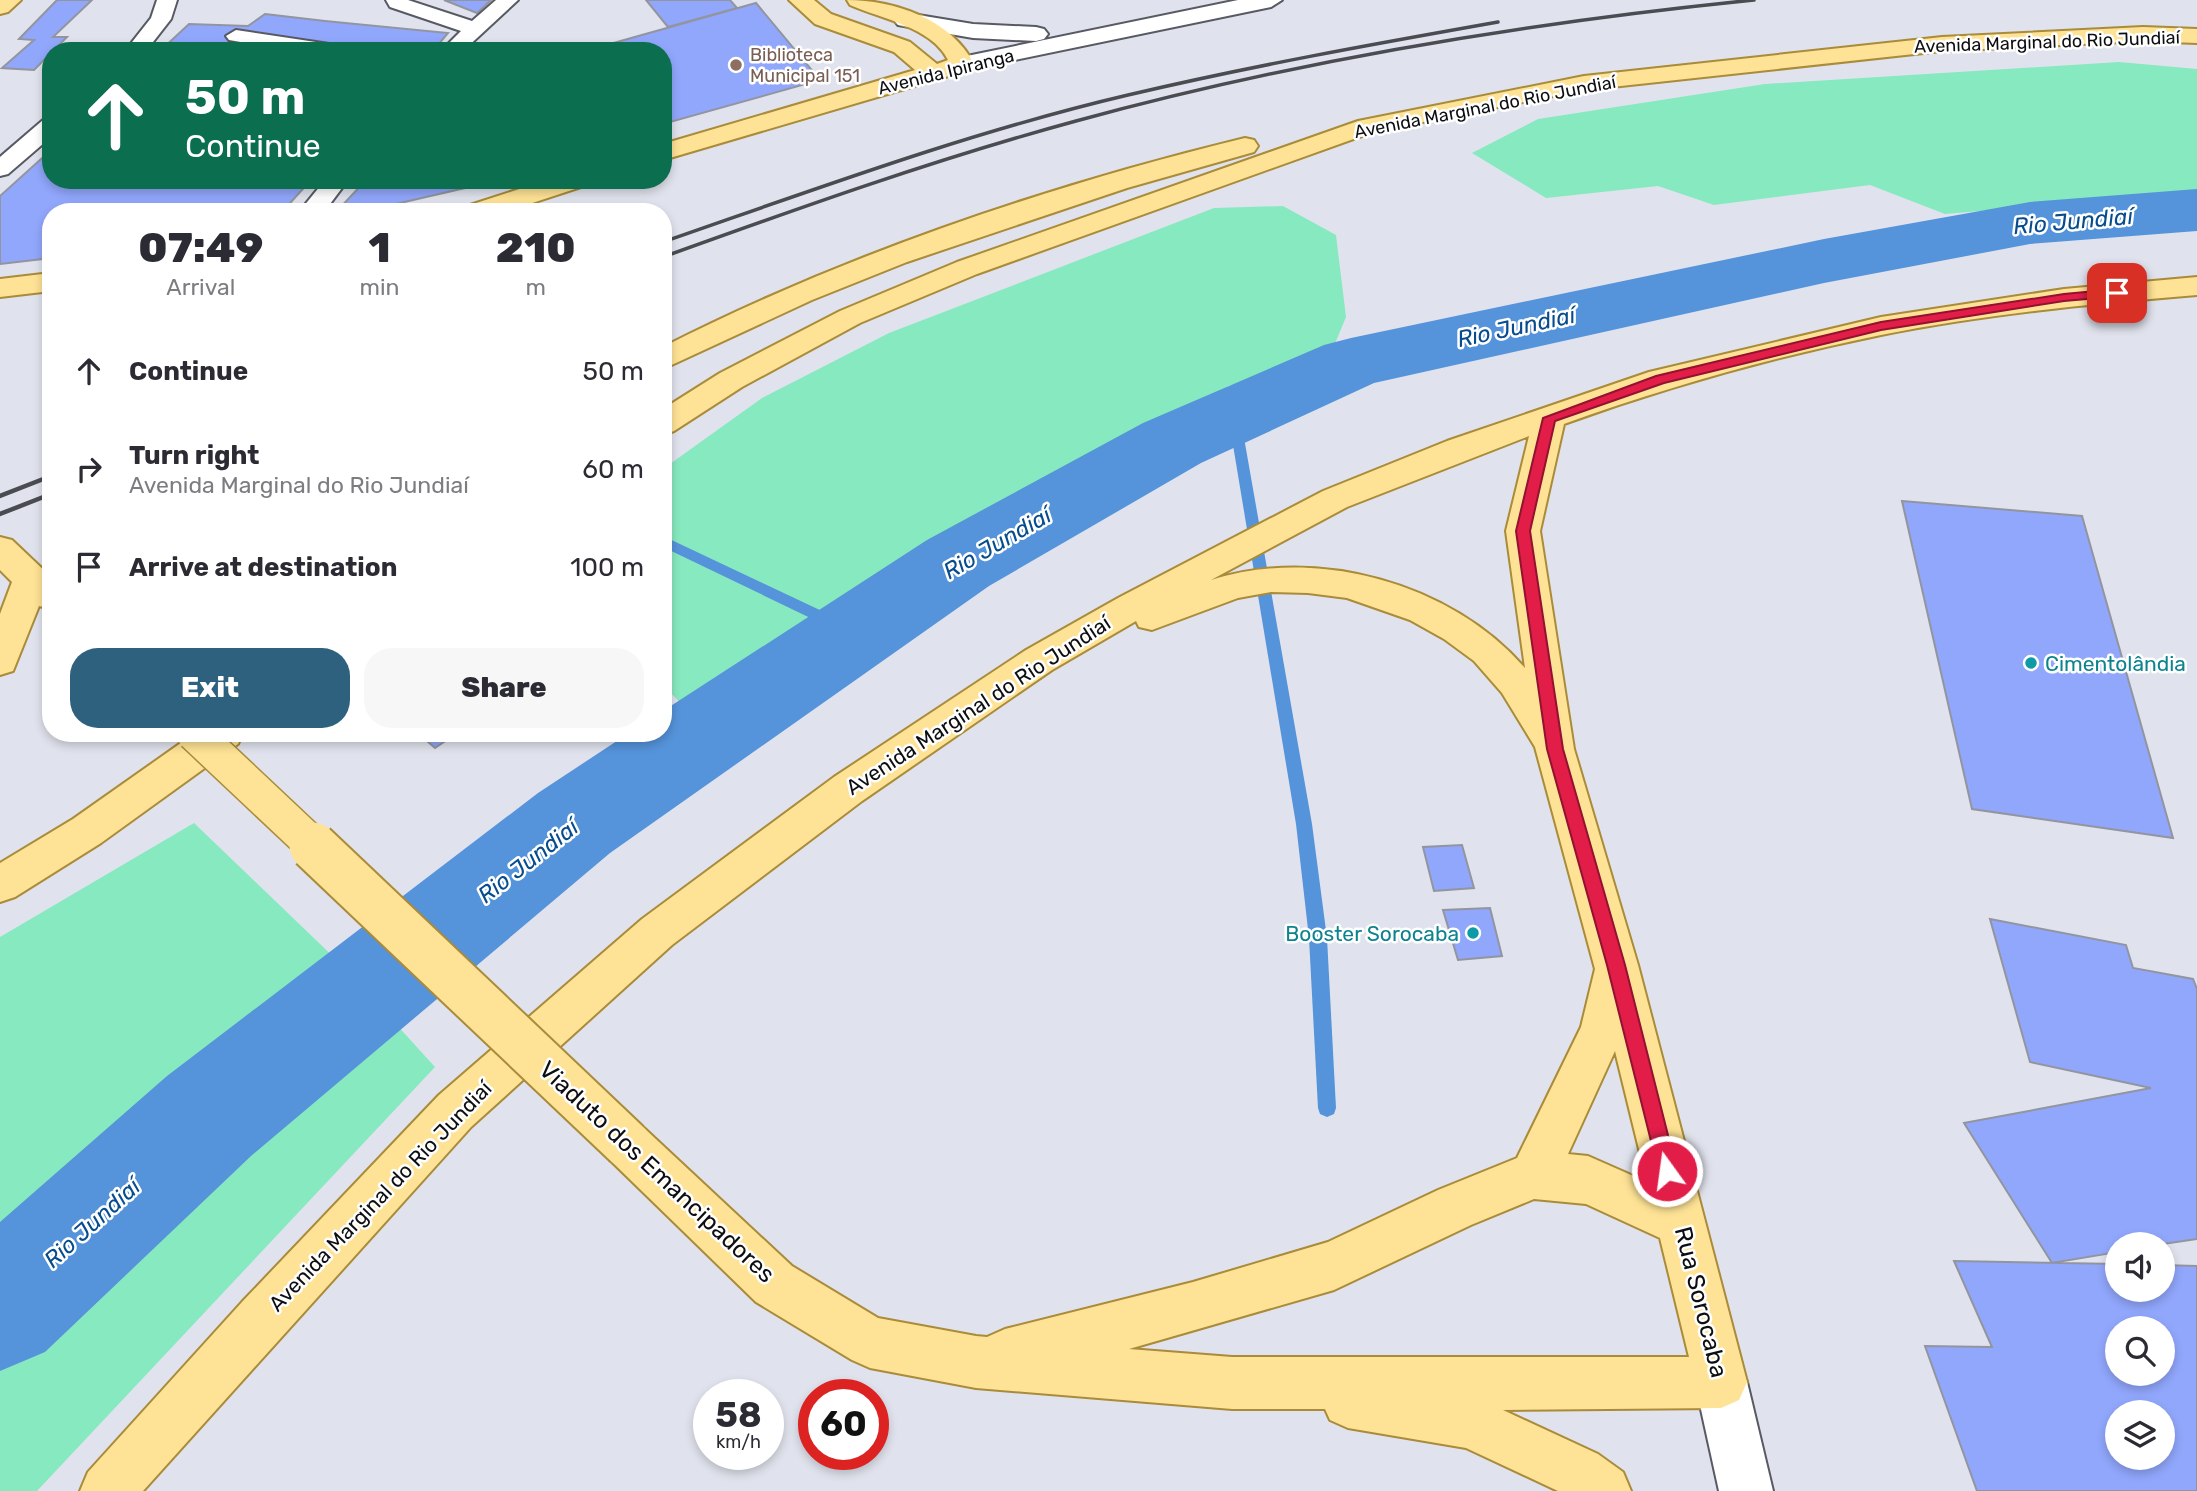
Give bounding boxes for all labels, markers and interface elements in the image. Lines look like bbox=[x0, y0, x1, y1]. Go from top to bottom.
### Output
street label: Avenida Marginal do Rio Jundiaí bbox=[1914, 26, 2182, 58]
place label: Biblioteca Municipal 151 bbox=[750, 44, 860, 87]
street label: Avenida Ipiranga bbox=[876, 44, 1016, 100]
marker: Biblioteca Municipal 151 bbox=[728, 57, 744, 73]
text: 50 m bbox=[185, 68, 305, 126]
icon: ahead bbox=[70, 70, 161, 161]
street label: Avenida Marginal do Rio Jundiaí bbox=[1352, 71, 1619, 143]
text: Continue bbox=[185, 127, 321, 165]
water label: Rio Jundiaí bbox=[2012, 202, 2137, 240]
text: 07:49 bbox=[138, 223, 263, 273]
text: 1 bbox=[368, 223, 391, 273]
text: 210 bbox=[496, 223, 576, 273]
pin bbox=[2087, 263, 2147, 323]
text: Arrival bbox=[166, 273, 235, 301]
text: min bbox=[360, 273, 399, 301]
text: m bbox=[526, 273, 546, 301]
icon: arrive bbox=[2098, 274, 2136, 312]
water label: Rio Jundiaí bbox=[1454, 300, 1581, 353]
icon: ahead bbox=[70, 352, 108, 390]
text: Continue bbox=[129, 356, 248, 387]
text: 50 m bbox=[583, 356, 644, 387]
text: Turn right bbox=[129, 440, 259, 471]
icon: right bbox=[70, 450, 108, 488]
text: 60 m bbox=[582, 454, 644, 485]
text: Avenida Marginal do Rio Jundiaí bbox=[129, 471, 469, 499]
water label: Rio Jundiaí bbox=[938, 499, 1059, 585]
icon: arrive bbox=[70, 548, 108, 586]
text: Arrive at destination bbox=[129, 552, 397, 583]
text: 100 m bbox=[570, 552, 644, 583]
street label: Avenida Marginal do Rio Jundiaí bbox=[841, 610, 1116, 800]
button: Exit bbox=[70, 648, 350, 728]
button: Share bbox=[364, 648, 644, 728]
place label: Cimentolândia bbox=[2045, 651, 2186, 676]
marker: Cimentolândia bbox=[2023, 655, 2039, 671]
water label: Rio Jundiaí bbox=[472, 811, 587, 909]
place label: Booster Sorocaba bbox=[1285, 921, 1459, 946]
marker: Booster Sorocaba bbox=[1465, 925, 1481, 941]
street label: Viaduto dos Emancipadores bbox=[534, 1056, 780, 1288]
street label: Avenida Marginal do Rio Jundiaí bbox=[263, 1075, 497, 1316]
position arrow bbox=[1630, 1134, 1704, 1208]
water label: Rio Jundiaí bbox=[38, 1170, 149, 1274]
street label: Rua Sorocaba bbox=[1669, 1224, 1733, 1380]
map controls bbox=[2105, 1232, 2175, 1470]
button: sound bbox=[2105, 1232, 2175, 1302]
button: search bbox=[2105, 1316, 2175, 1386]
speed limit sign: 60 bbox=[798, 1379, 889, 1470]
text: 58 bbox=[715, 1394, 762, 1436]
button: layers bbox=[2105, 1400, 2175, 1470]
text: km/h bbox=[716, 1431, 761, 1453]

